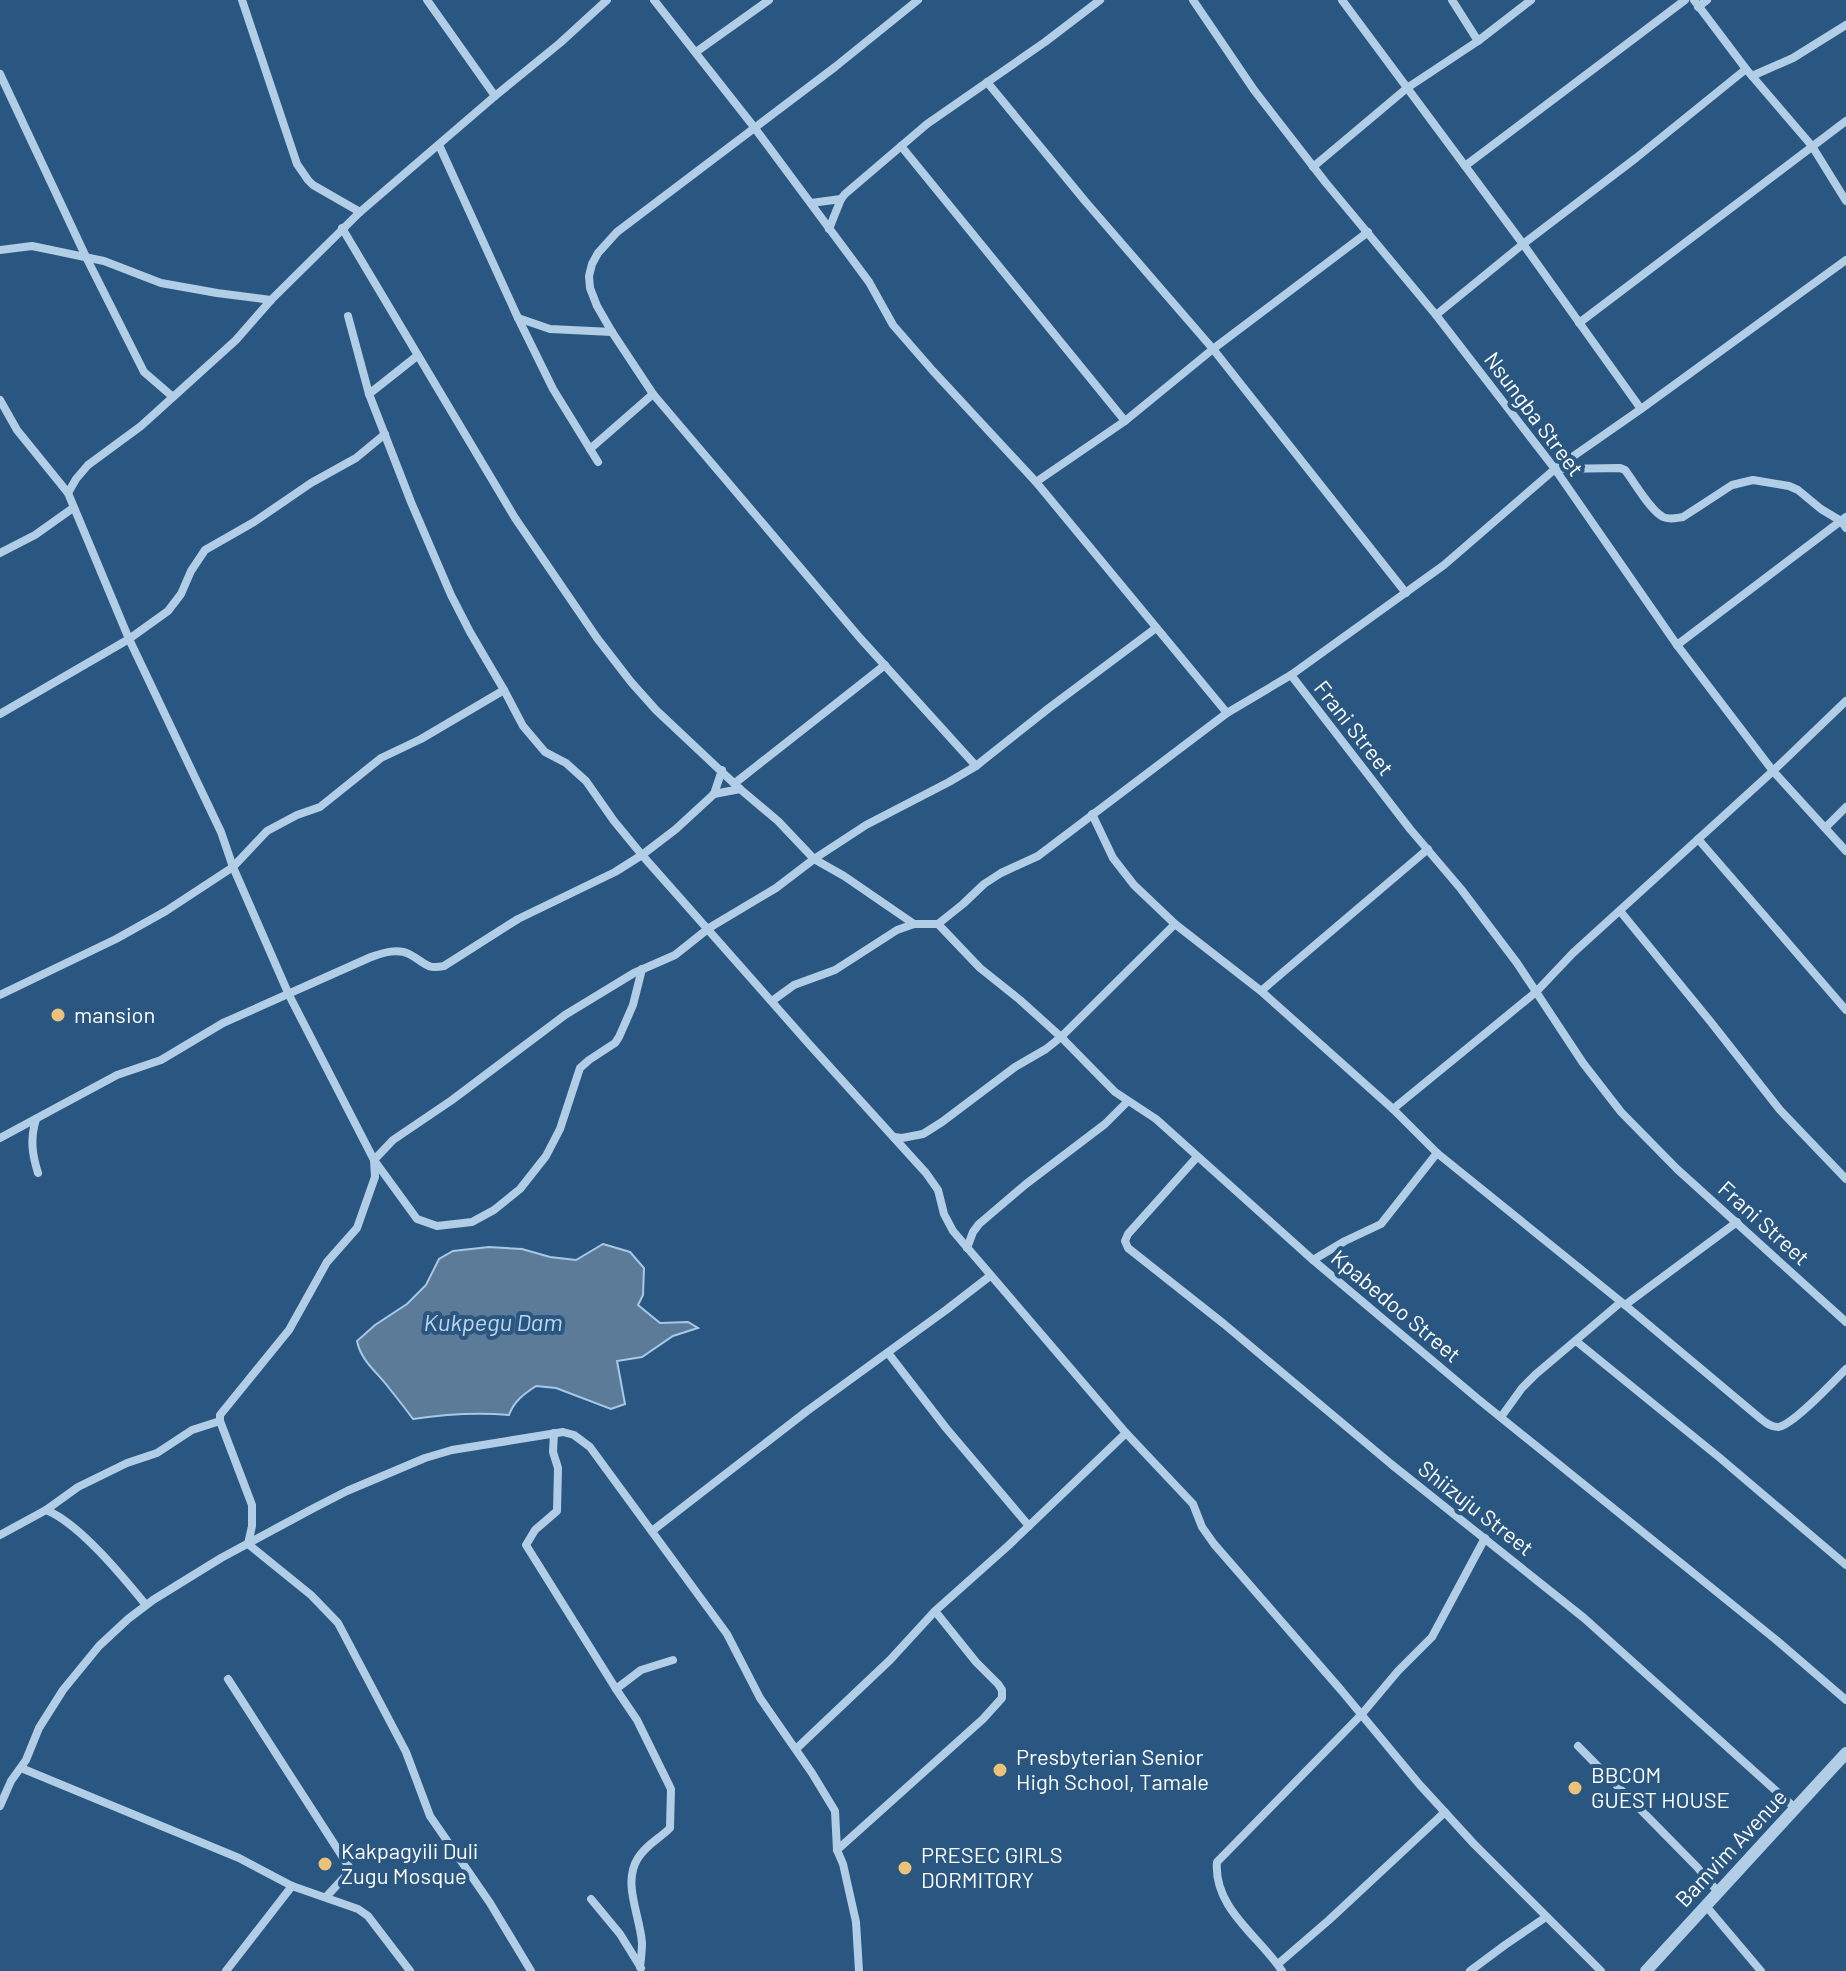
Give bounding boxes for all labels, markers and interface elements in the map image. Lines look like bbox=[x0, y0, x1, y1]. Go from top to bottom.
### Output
street label: Nsungba Street bbox=[1480, 346, 1590, 481]
street label: Frani Street bbox=[1310, 675, 1400, 780]
place label: mansion bbox=[74, 1001, 155, 1027]
marker: mansion bbox=[49, 1006, 67, 1024]
street label: Frani Street bbox=[1714, 1175, 1815, 1270]
street label: Kpabedoo Street bbox=[1327, 1244, 1467, 1367]
water label: Kukpegu Dam bbox=[424, 1307, 562, 1336]
street label: Shiizuju Street bbox=[1414, 1454, 1539, 1560]
place label: Presbyterian Senior High School, Tamale bbox=[1016, 1743, 1209, 1794]
marker: Presbyterian Senior High School, Tamale bbox=[991, 1761, 1009, 1779]
place label: BBCOM GUEST HOUSE bbox=[1591, 1761, 1730, 1812]
marker: BBCOM GUEST HOUSE bbox=[1566, 1779, 1584, 1797]
street label: Bamvim Avenue bbox=[1669, 1783, 1791, 1912]
place label: Kakpagyili Duli Zugu Mosque bbox=[341, 1837, 478, 1888]
place label: PRESEC GIRLS DORMITORY bbox=[921, 1841, 1063, 1892]
marker: Kakpagyili Duli Zugu Mosque bbox=[316, 1855, 334, 1873]
marker: PRESEC GIRLS DORMITORY bbox=[896, 1859, 914, 1877]

